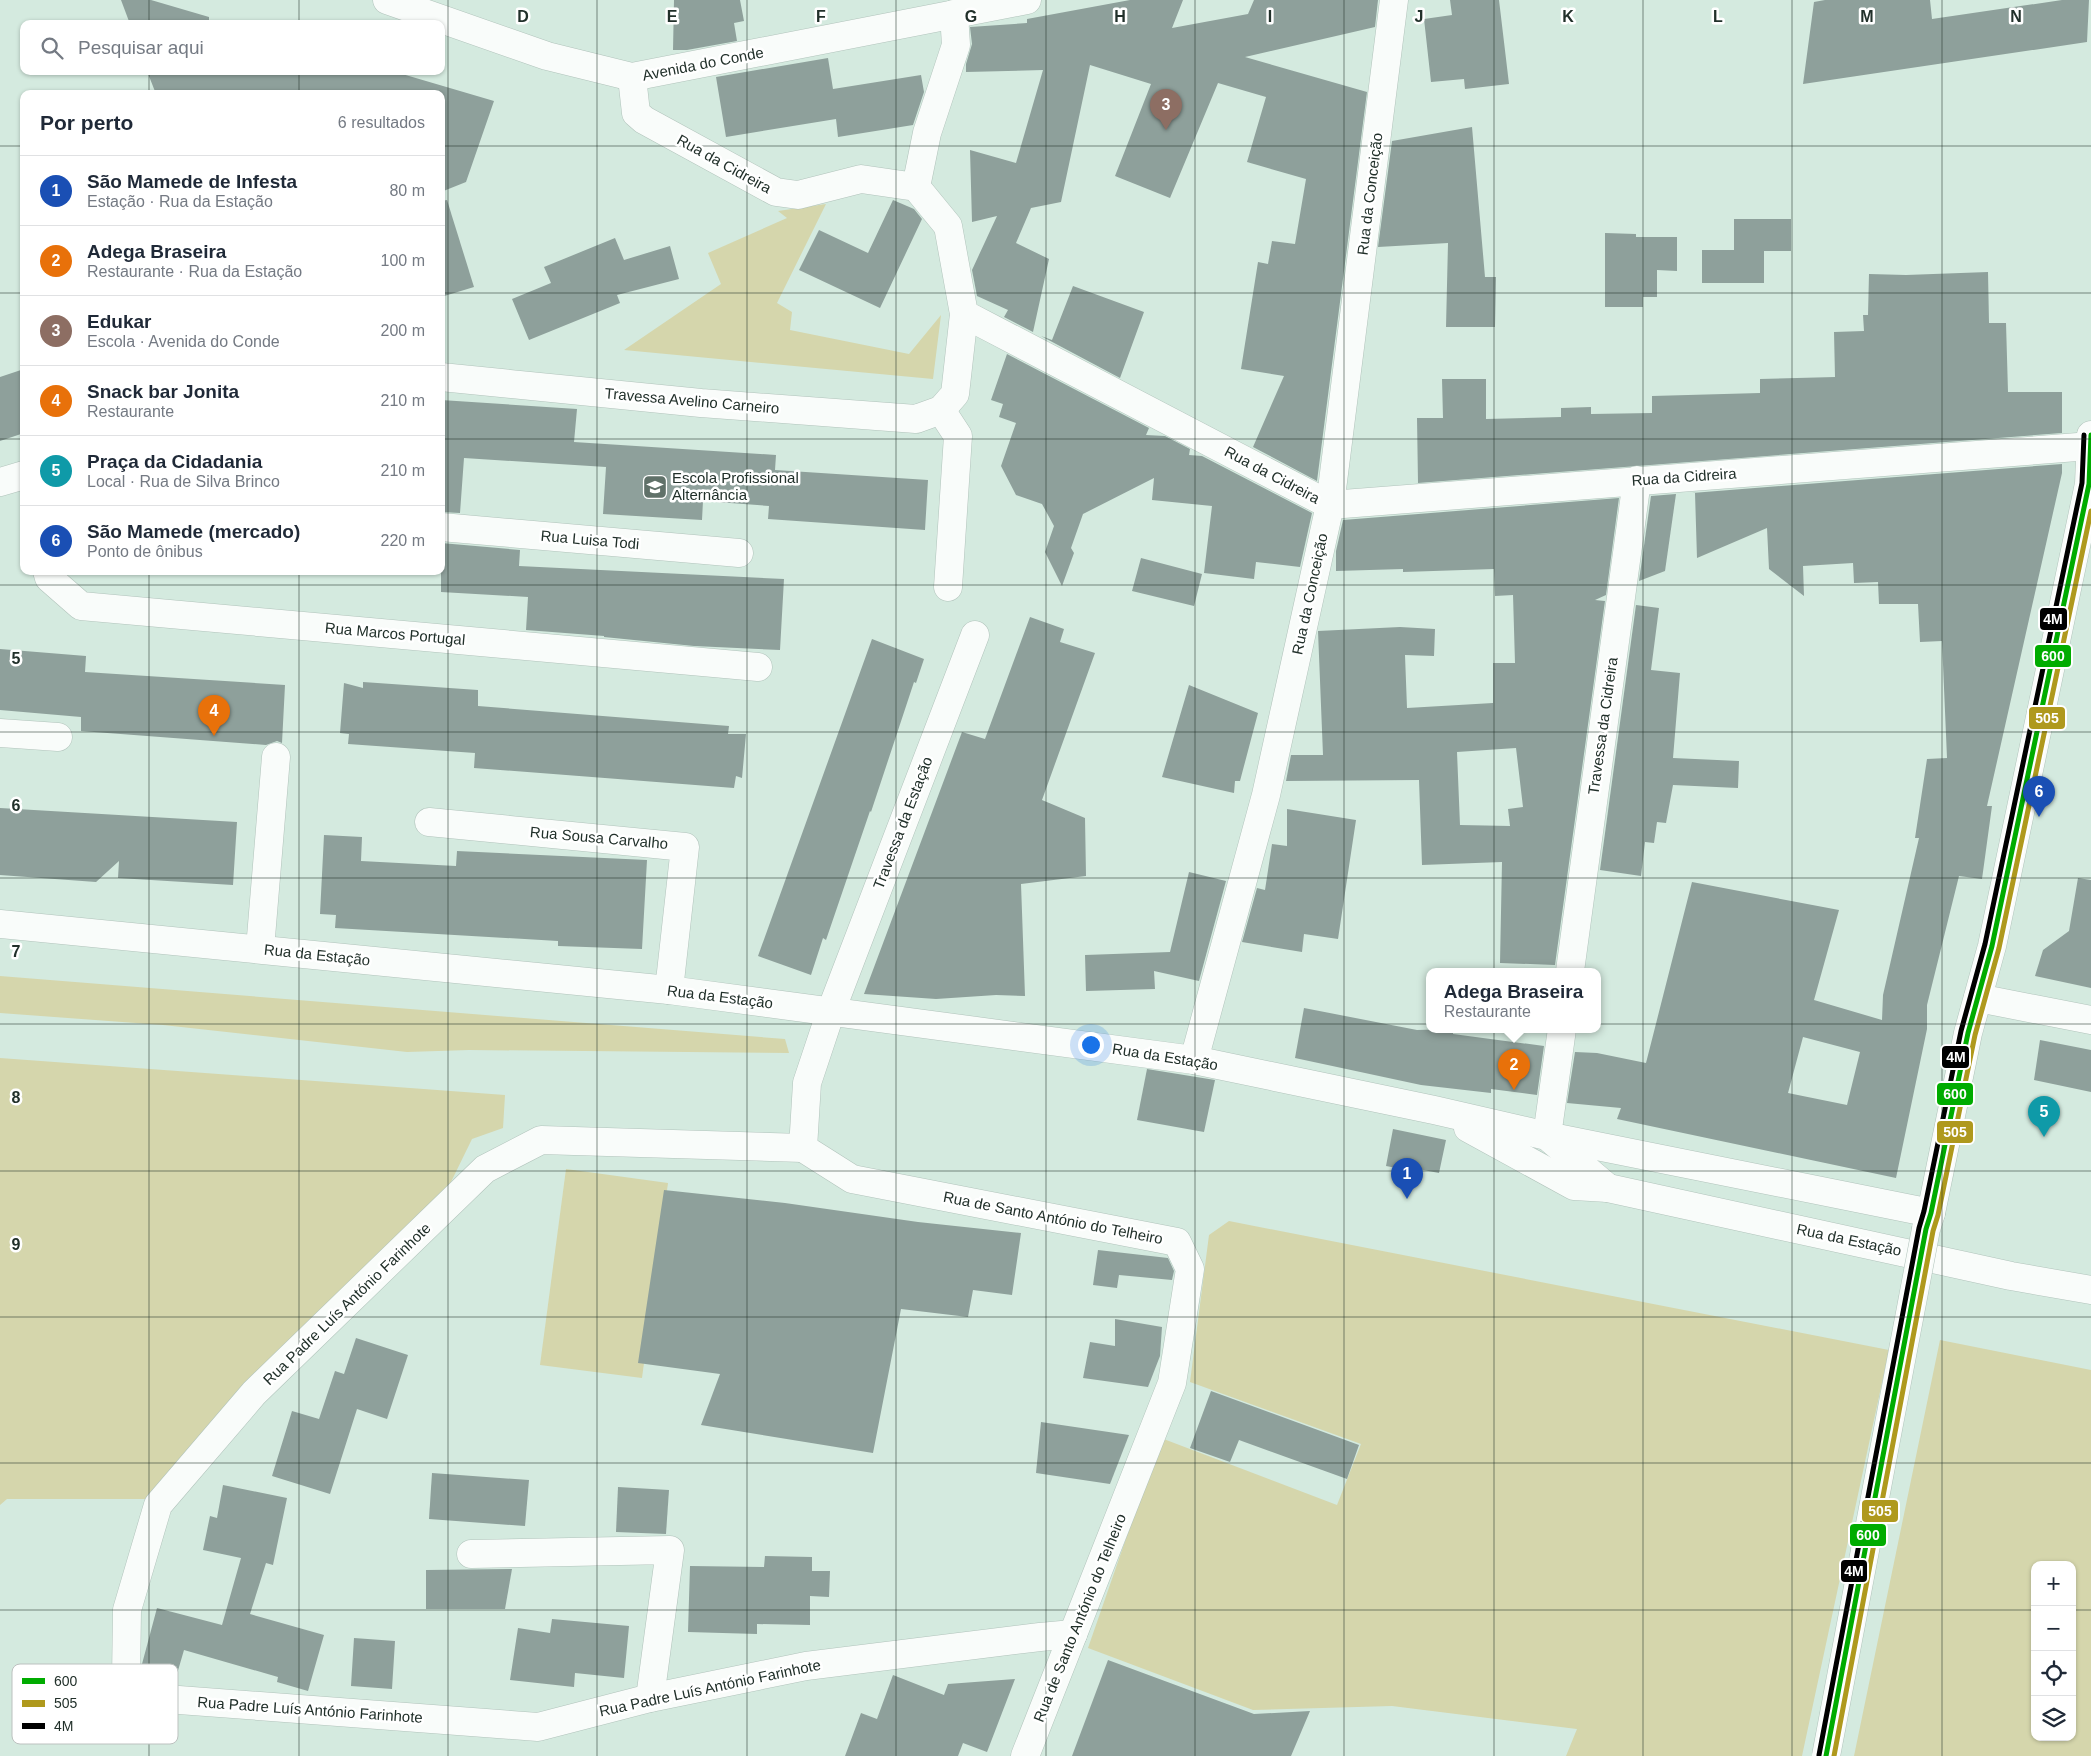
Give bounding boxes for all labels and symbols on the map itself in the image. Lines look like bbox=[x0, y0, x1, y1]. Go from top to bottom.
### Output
text: D bbox=[517, 8, 529, 25]
text: E bbox=[667, 8, 678, 25]
text: F bbox=[816, 8, 826, 25]
text: G bbox=[965, 8, 977, 25]
text: H bbox=[1114, 8, 1126, 25]
text: I bbox=[1268, 8, 1272, 25]
text: J bbox=[1415, 8, 1423, 25]
text: K bbox=[1562, 8, 1574, 25]
text: L bbox=[1713, 8, 1723, 25]
text: M bbox=[1860, 8, 1874, 25]
text: N bbox=[2010, 8, 2022, 25]
street label: Avenida do Conde bbox=[641, 43, 765, 84]
pin: 3 bbox=[1150, 89, 1182, 130]
street label: Rua da Cidreira bbox=[674, 131, 775, 197]
street label: Rua da Conceição bbox=[1354, 132, 1385, 256]
street label: Travessa Avelino Carneiro bbox=[604, 384, 780, 417]
street label: Rua da Cidreira bbox=[1222, 442, 1323, 507]
street label: Rua da Cidreira bbox=[1631, 464, 1738, 489]
place label: Escola Profissional Alternância bbox=[672, 469, 799, 503]
school or university icon: Escola Profissional Alternância bbox=[642, 474, 668, 500]
street label: Rua Luisa Todi bbox=[540, 527, 640, 552]
street label: Rua da Conceição bbox=[1288, 532, 1331, 656]
line badge: 4M bbox=[2039, 607, 2068, 631]
text: 4M bbox=[2043, 611, 2063, 627]
street label: Rua Marcos Portugal bbox=[324, 619, 466, 648]
line badge: 600 bbox=[2034, 644, 2072, 668]
text: 600 bbox=[2041, 648, 2065, 664]
text: 5 bbox=[12, 650, 21, 667]
street label: Travessa da Cidreira bbox=[1584, 655, 1621, 796]
pin: 4 bbox=[198, 695, 230, 736]
line badge: 505 bbox=[2028, 706, 2066, 730]
text: 505 bbox=[2035, 710, 2059, 726]
street label: Travessa da Estação bbox=[869, 754, 936, 891]
pin: 6 bbox=[2023, 776, 2055, 817]
text: 6 bbox=[12, 797, 21, 814]
street label: Rua Sousa Carvalho bbox=[529, 823, 669, 852]
street label: Rua da Estação bbox=[263, 940, 371, 969]
text: 7 bbox=[12, 943, 21, 960]
street label: Rua da Estação bbox=[666, 982, 774, 1011]
your location bbox=[1078, 1032, 1104, 1058]
street label: Rua da Estação bbox=[1111, 1040, 1219, 1073]
line badge: 4M bbox=[1941, 1045, 1970, 1069]
pin: 2 bbox=[1498, 1049, 1530, 1090]
text: 4M bbox=[1946, 1049, 1966, 1065]
line badge: 600 bbox=[1936, 1082, 1974, 1106]
text: 600 bbox=[1943, 1086, 1967, 1102]
text: 8 bbox=[12, 1089, 21, 1106]
pin: 5 bbox=[2028, 1096, 2060, 1137]
line badge: 505 bbox=[1936, 1120, 1974, 1144]
text: 505 bbox=[1943, 1124, 1967, 1140]
pin: 1 bbox=[1391, 1158, 1423, 1199]
street label: Rua de Santo António do Telheiro bbox=[942, 1188, 1164, 1247]
street label: Rua Padre Luís António Farinhote bbox=[259, 1219, 434, 1388]
street label: Rua da Estação bbox=[1795, 1220, 1903, 1259]
text: 9 bbox=[12, 1236, 21, 1253]
line badge: 505 bbox=[1861, 1499, 1899, 1523]
text: 505 bbox=[1868, 1503, 1892, 1519]
street label: Rua de Santo António do Telheiro bbox=[1030, 1511, 1129, 1724]
line badge: 600 bbox=[1849, 1523, 1887, 1547]
text: 600 bbox=[1856, 1527, 1880, 1543]
line badge: 4M bbox=[1840, 1559, 1868, 1583]
text: 4M bbox=[1844, 1563, 1864, 1579]
street label: Rua Padre Luís António Farinhote bbox=[598, 1656, 822, 1719]
legend bbox=[12, 1664, 178, 1744]
text: 600 bbox=[54, 1673, 78, 1689]
street label: Rua Padre Luís António Farinhote bbox=[197, 1693, 423, 1726]
text: 505 bbox=[54, 1695, 78, 1711]
text: 4M bbox=[54, 1718, 73, 1734]

